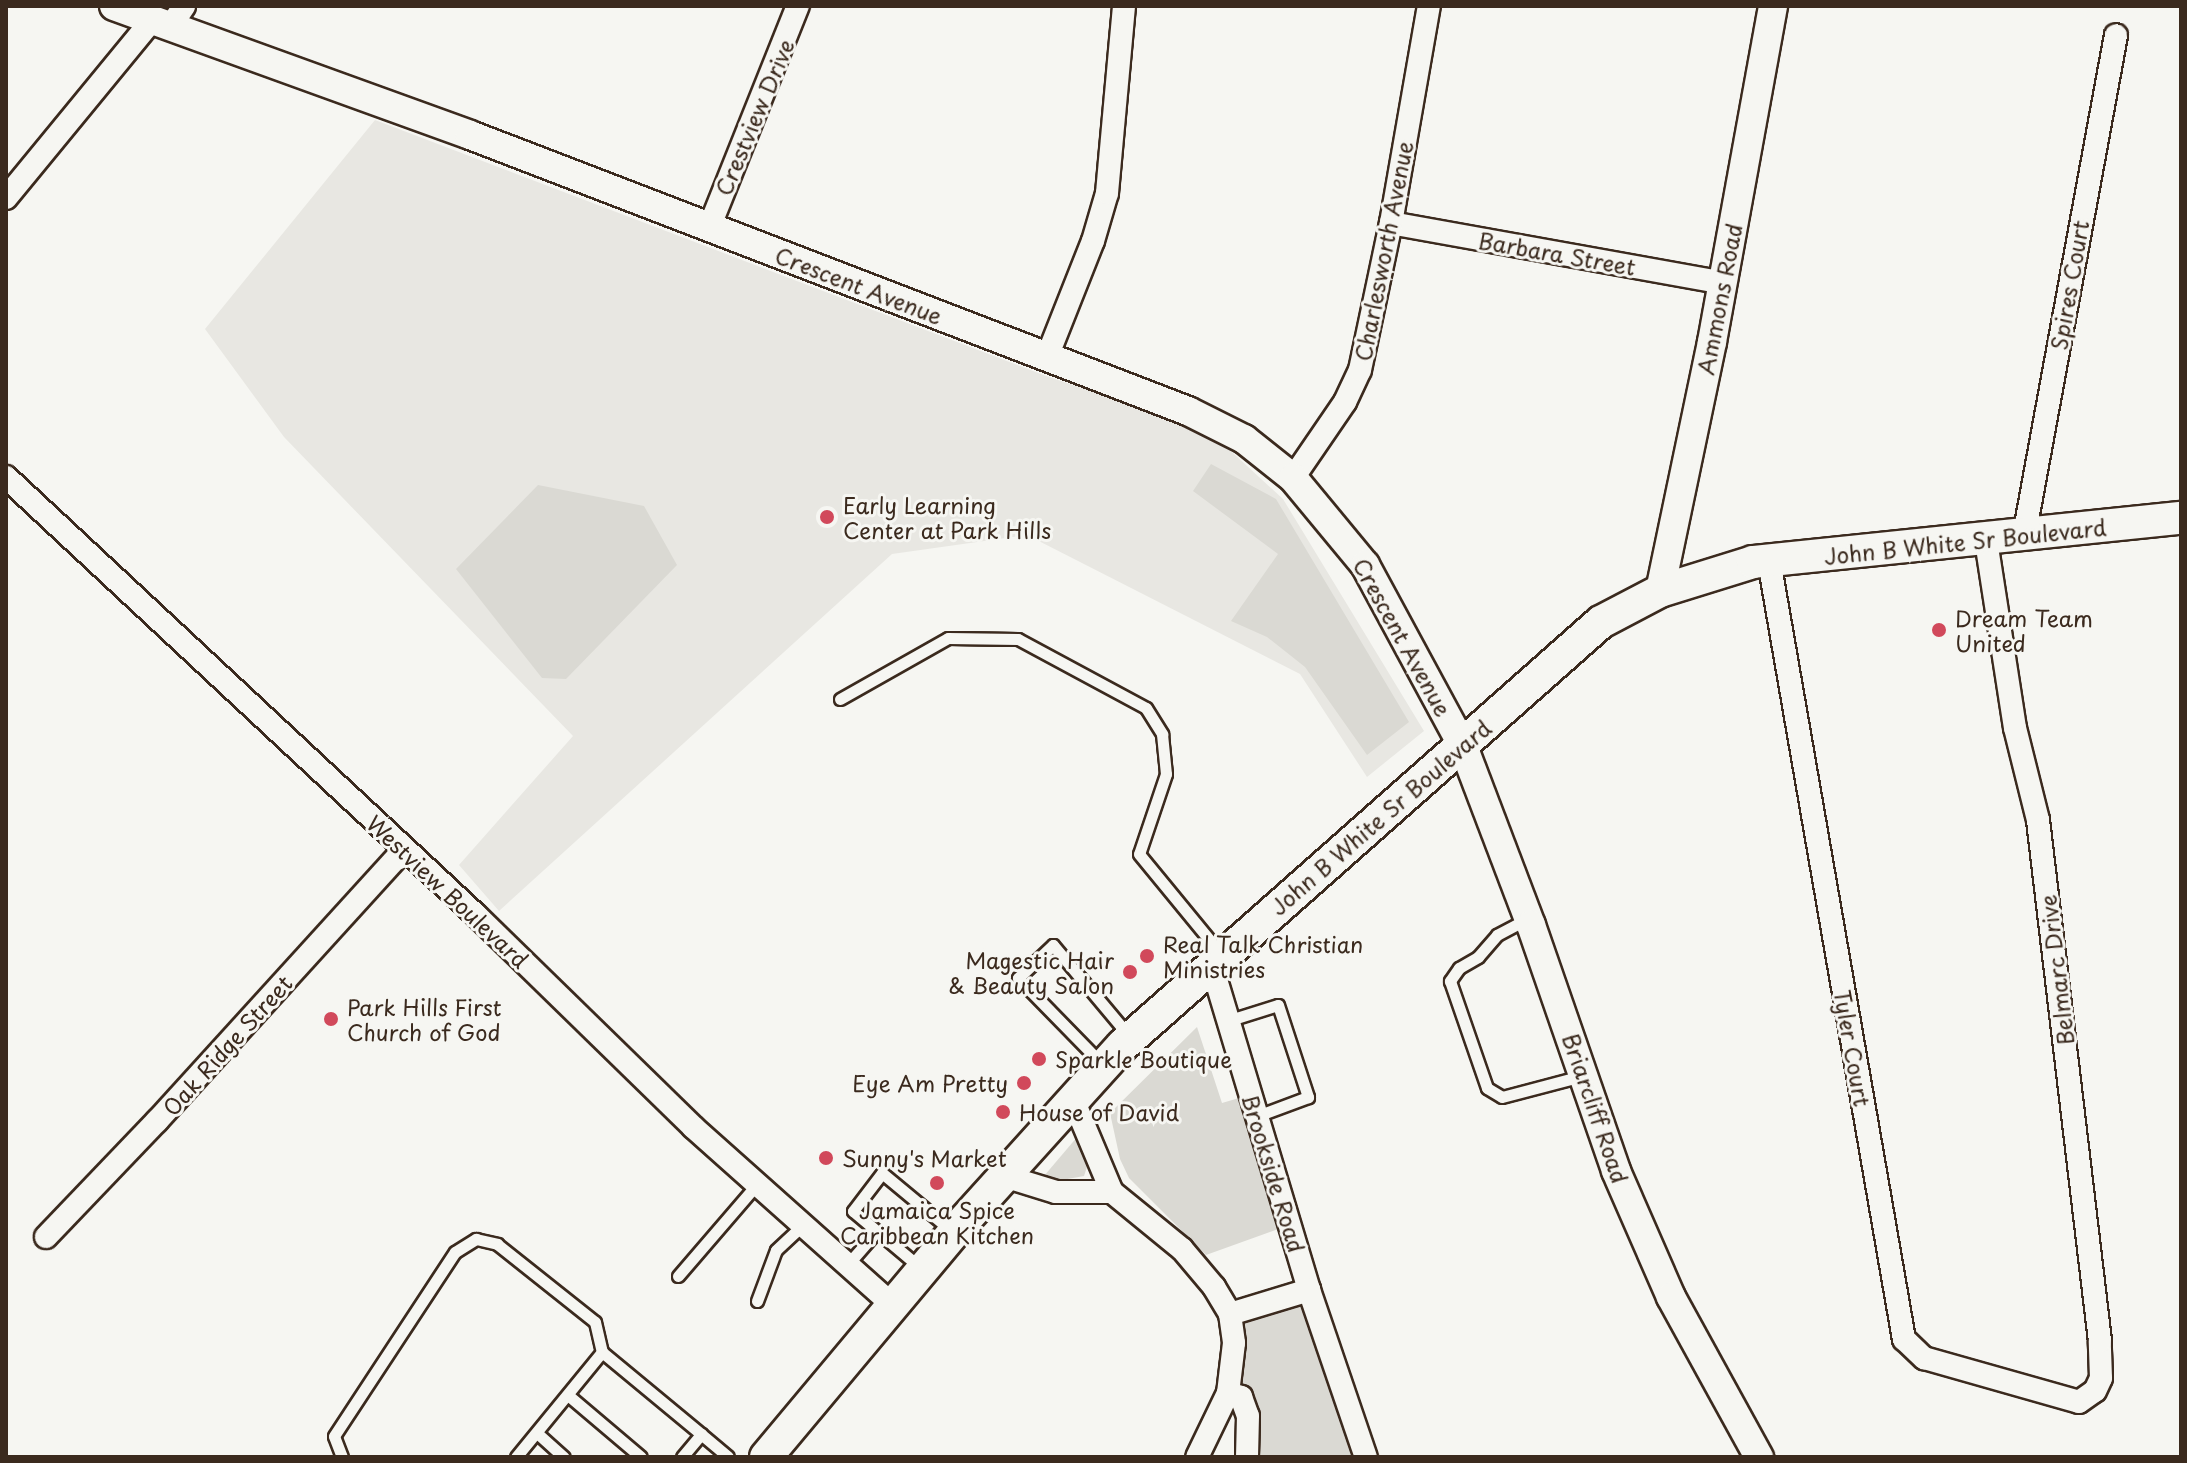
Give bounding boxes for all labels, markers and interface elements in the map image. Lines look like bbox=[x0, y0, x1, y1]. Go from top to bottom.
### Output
street label: Crestview Drive bbox=[709, 35, 799, 199]
street label: Charlesworth Avenue bbox=[1349, 138, 1417, 364]
street label: Spires Court bbox=[2045, 218, 2093, 352]
street label: Ammons Road bbox=[1691, 221, 1747, 377]
street label: Barbara Street bbox=[1476, 226, 1638, 280]
street label: Crescent Avenue bbox=[772, 241, 946, 329]
place label: Early Learning Center at Park Hills bbox=[843, 491, 1054, 542]
marker: Early Learning Center at Park Hills bbox=[818, 508, 836, 526]
street label: John B White Sr Boulevard bbox=[1822, 513, 2108, 569]
street label: Crescent Avenue bbox=[1349, 554, 1457, 720]
place label: Dream Team United bbox=[1955, 604, 2092, 656]
marker: Dream Team United bbox=[1930, 621, 1948, 639]
street label: John B White Sr Boulevard bbox=[1264, 714, 1496, 920]
street label: Westview Boulevard bbox=[362, 810, 534, 972]
street label: Belmarc Drive bbox=[2034, 894, 2078, 1046]
place label: Real Talk Christian Ministries bbox=[1163, 930, 1366, 982]
place label: Magestic Hair & Beauty Salon bbox=[947, 946, 1114, 998]
marker: Real Talk Christian Ministries bbox=[1138, 947, 1156, 965]
marker: Magestic Hair & Beauty Salon bbox=[1121, 963, 1139, 981]
street label: Oak Ridge Street bbox=[156, 968, 298, 1122]
street label: Tyler Court bbox=[1830, 987, 1876, 1109]
place label: Park Hills First Church of God bbox=[347, 993, 503, 1044]
marker: Park Hills First Church of God bbox=[322, 1010, 340, 1028]
street label: Briarcliff Road bbox=[1558, 1029, 1634, 1187]
place label: Sparkle Boutique bbox=[1055, 1046, 1236, 1072]
marker: Sparkle Boutique bbox=[1030, 1050, 1048, 1068]
place label: Eye Am Pretty bbox=[853, 1070, 1008, 1096]
marker: Eye Am Pretty bbox=[1015, 1074, 1033, 1092]
street label: Brookside Road bbox=[1237, 1091, 1311, 1255]
place label: House of David bbox=[1019, 1099, 1179, 1125]
marker: House of David bbox=[994, 1103, 1012, 1121]
place label: Sunny's Market bbox=[842, 1145, 1008, 1171]
marker: Sunny's Market bbox=[817, 1149, 835, 1167]
marker: Jamaica Spice Caribbean Kitchen bbox=[928, 1174, 946, 1192]
place label: Jamaica Spice Caribbean Kitchen bbox=[840, 1196, 1034, 1248]

